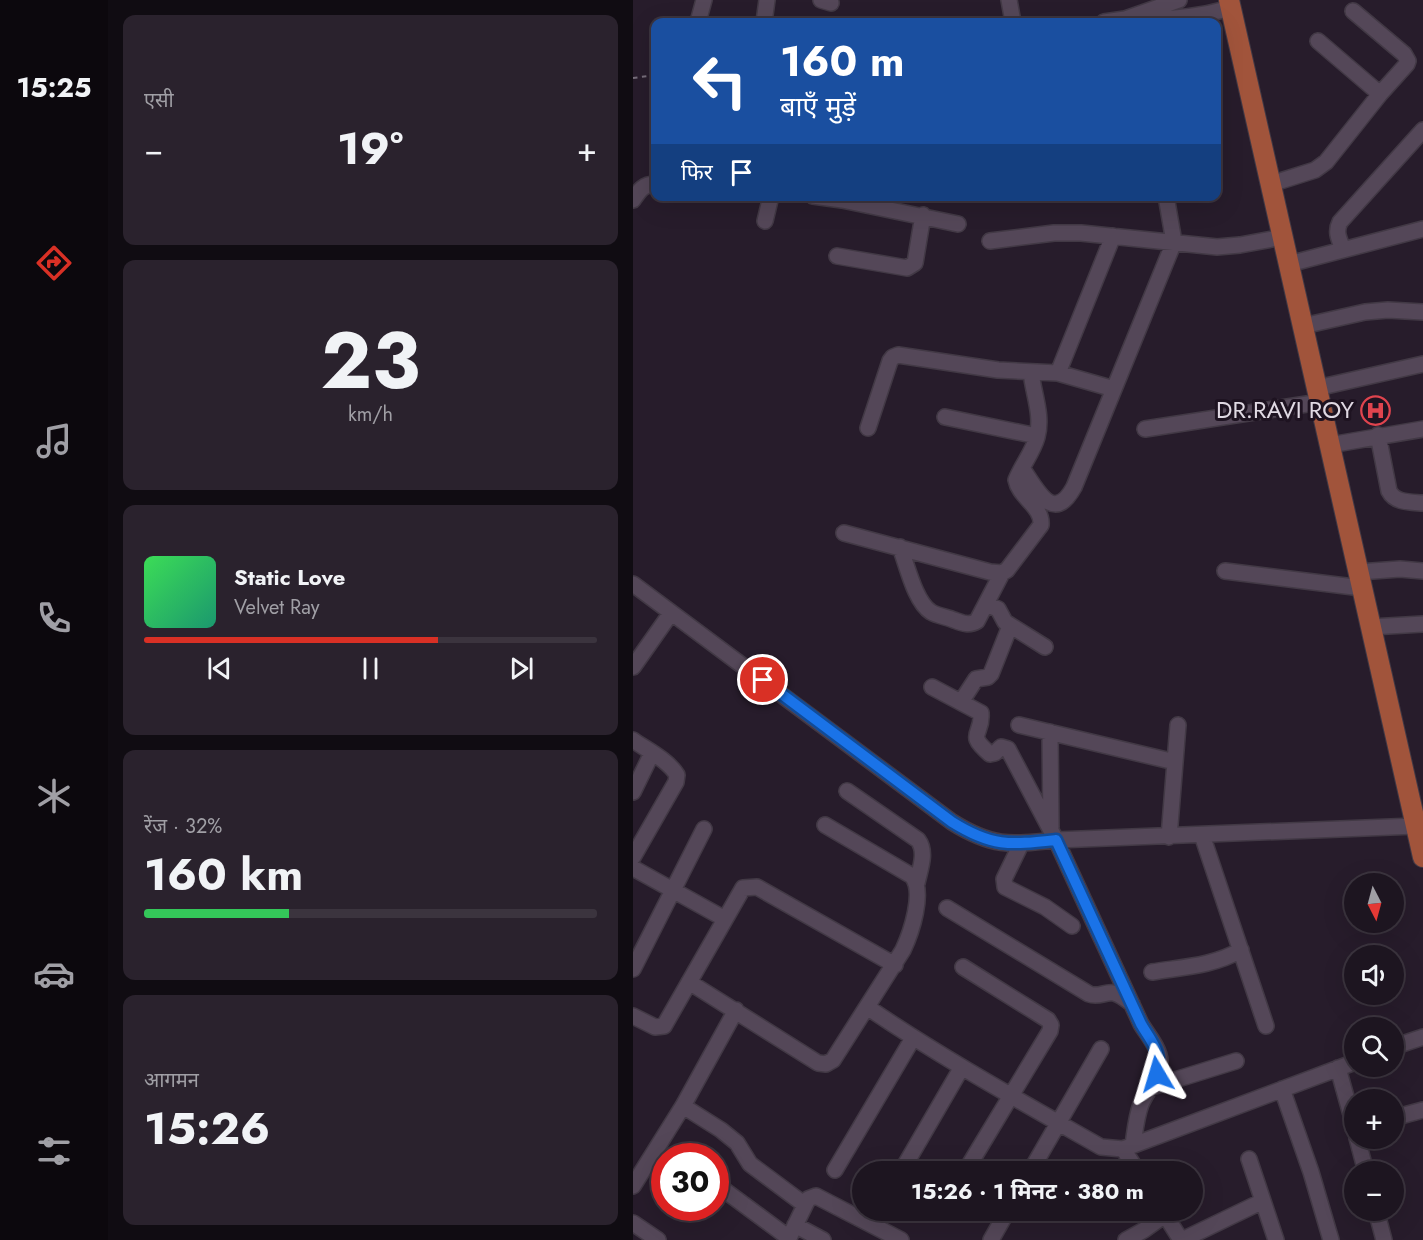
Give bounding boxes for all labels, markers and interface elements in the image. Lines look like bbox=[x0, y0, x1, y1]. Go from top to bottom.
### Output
text: 160 m bbox=[780, 31, 904, 92]
icon: left bbox=[681, 42, 759, 120]
text: 15:25 bbox=[17, 68, 91, 107]
text: एसी bbox=[144, 86, 174, 115]
text: बाएँ मुड़ें bbox=[780, 87, 856, 126]
text: 19° bbox=[337, 116, 403, 181]
text: − bbox=[144, 126, 163, 173]
text: + bbox=[577, 126, 597, 173]
text: फिर bbox=[681, 156, 713, 188]
icon: arrive bbox=[725, 156, 758, 189]
icon: directions bbox=[33, 242, 75, 284]
text: 23 bbox=[321, 305, 420, 417]
place label: DR.RAVI ROY bbox=[1216, 392, 1355, 427]
hospital icon: DR.RAVI ROY bbox=[1359, 394, 1391, 426]
text: km/h bbox=[348, 400, 393, 429]
icon: music bbox=[33, 420, 75, 462]
text: Static Love bbox=[234, 561, 345, 593]
text: Velvet Ray bbox=[234, 593, 320, 622]
icon: phone bbox=[33, 597, 75, 639]
icon: previous bbox=[203, 652, 236, 685]
icon: pause bbox=[354, 652, 387, 685]
icon: next bbox=[505, 652, 538, 685]
pin bbox=[737, 654, 788, 705]
icon: arrive bbox=[746, 663, 779, 696]
icon: climate bbox=[33, 775, 75, 817]
text: रेंज · 32% bbox=[144, 812, 222, 841]
text: 160 km bbox=[144, 842, 303, 907]
north arrow bbox=[1344, 873, 1404, 933]
map controls bbox=[1344, 873, 1404, 1221]
button: sound bbox=[1344, 945, 1404, 1005]
icon: car bbox=[33, 953, 75, 995]
button: search bbox=[1344, 1017, 1404, 1077]
position arrow bbox=[1125, 1042, 1189, 1106]
text: आगमन bbox=[144, 1066, 199, 1095]
button: + bbox=[1344, 1089, 1404, 1149]
text: 15:26 bbox=[144, 1096, 270, 1161]
icon: filters bbox=[33, 1130, 75, 1172]
speed limit sign: 30 bbox=[651, 1143, 729, 1221]
button: − bbox=[1344, 1161, 1404, 1221]
text: 15:26 · 1 मिनट · 380 m bbox=[911, 1175, 1144, 1207]

